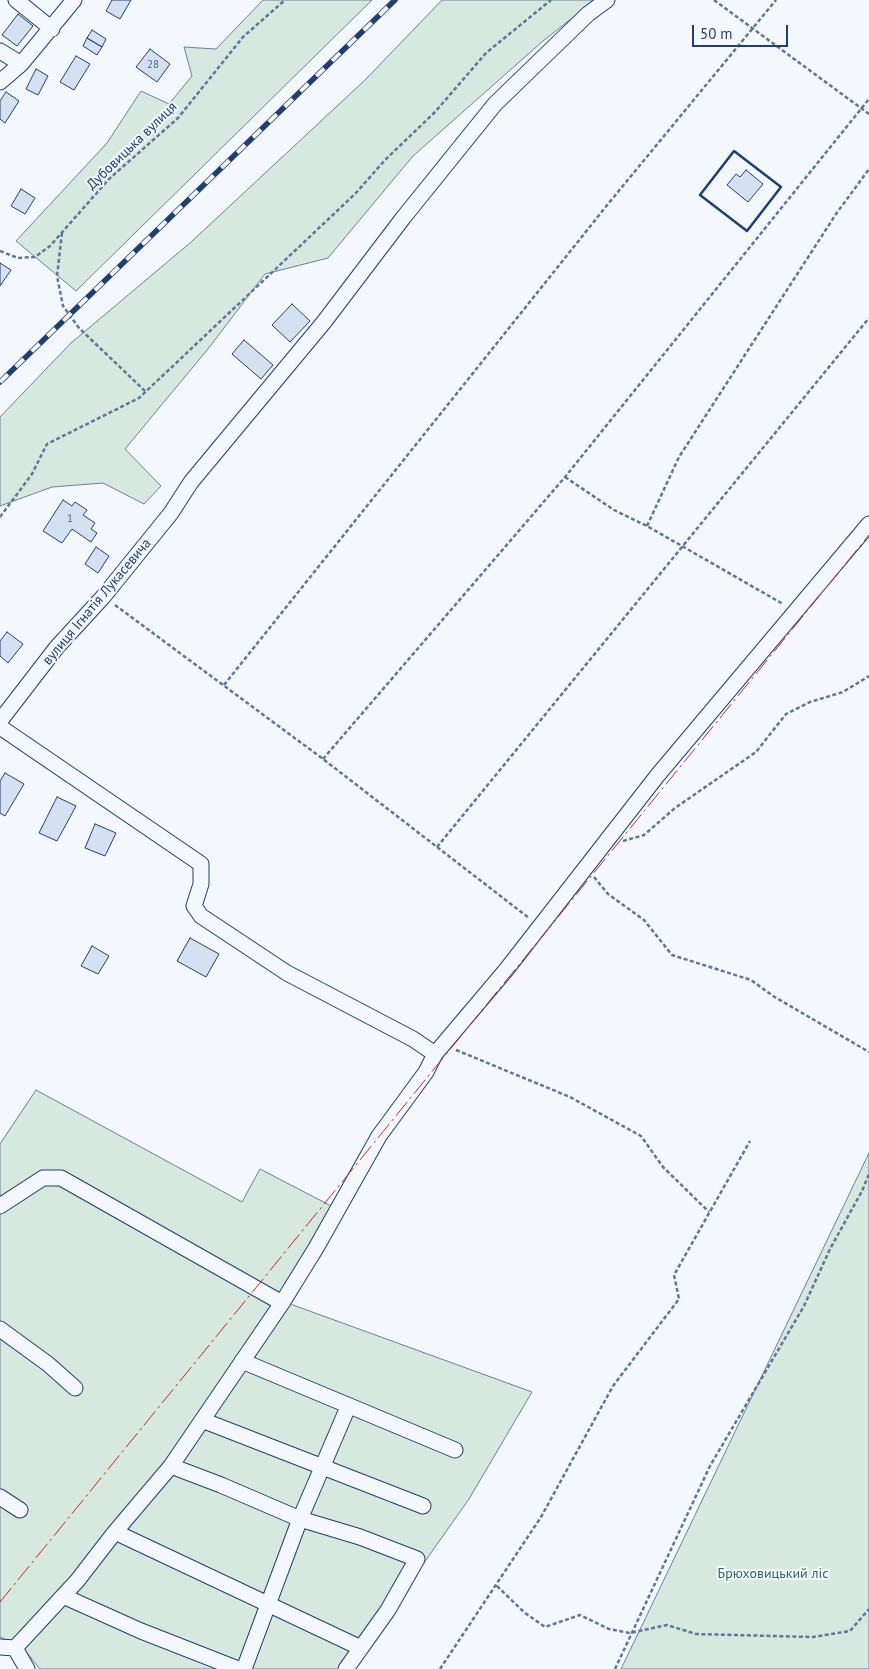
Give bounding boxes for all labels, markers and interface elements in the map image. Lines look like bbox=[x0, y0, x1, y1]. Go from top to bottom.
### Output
scale bar bbox=[694, 15, 790, 47]
text: 50 m bbox=[700, 24, 733, 43]
house number: 28 bbox=[147, 58, 159, 72]
street label: Дубовицька вулиця bbox=[83, 99, 181, 193]
house number: 1 bbox=[67, 512, 73, 526]
street label: вулиця Ігнатія Лукасевича bbox=[39, 535, 155, 669]
park label: Брюховицький ліс bbox=[717, 1566, 829, 1582]

